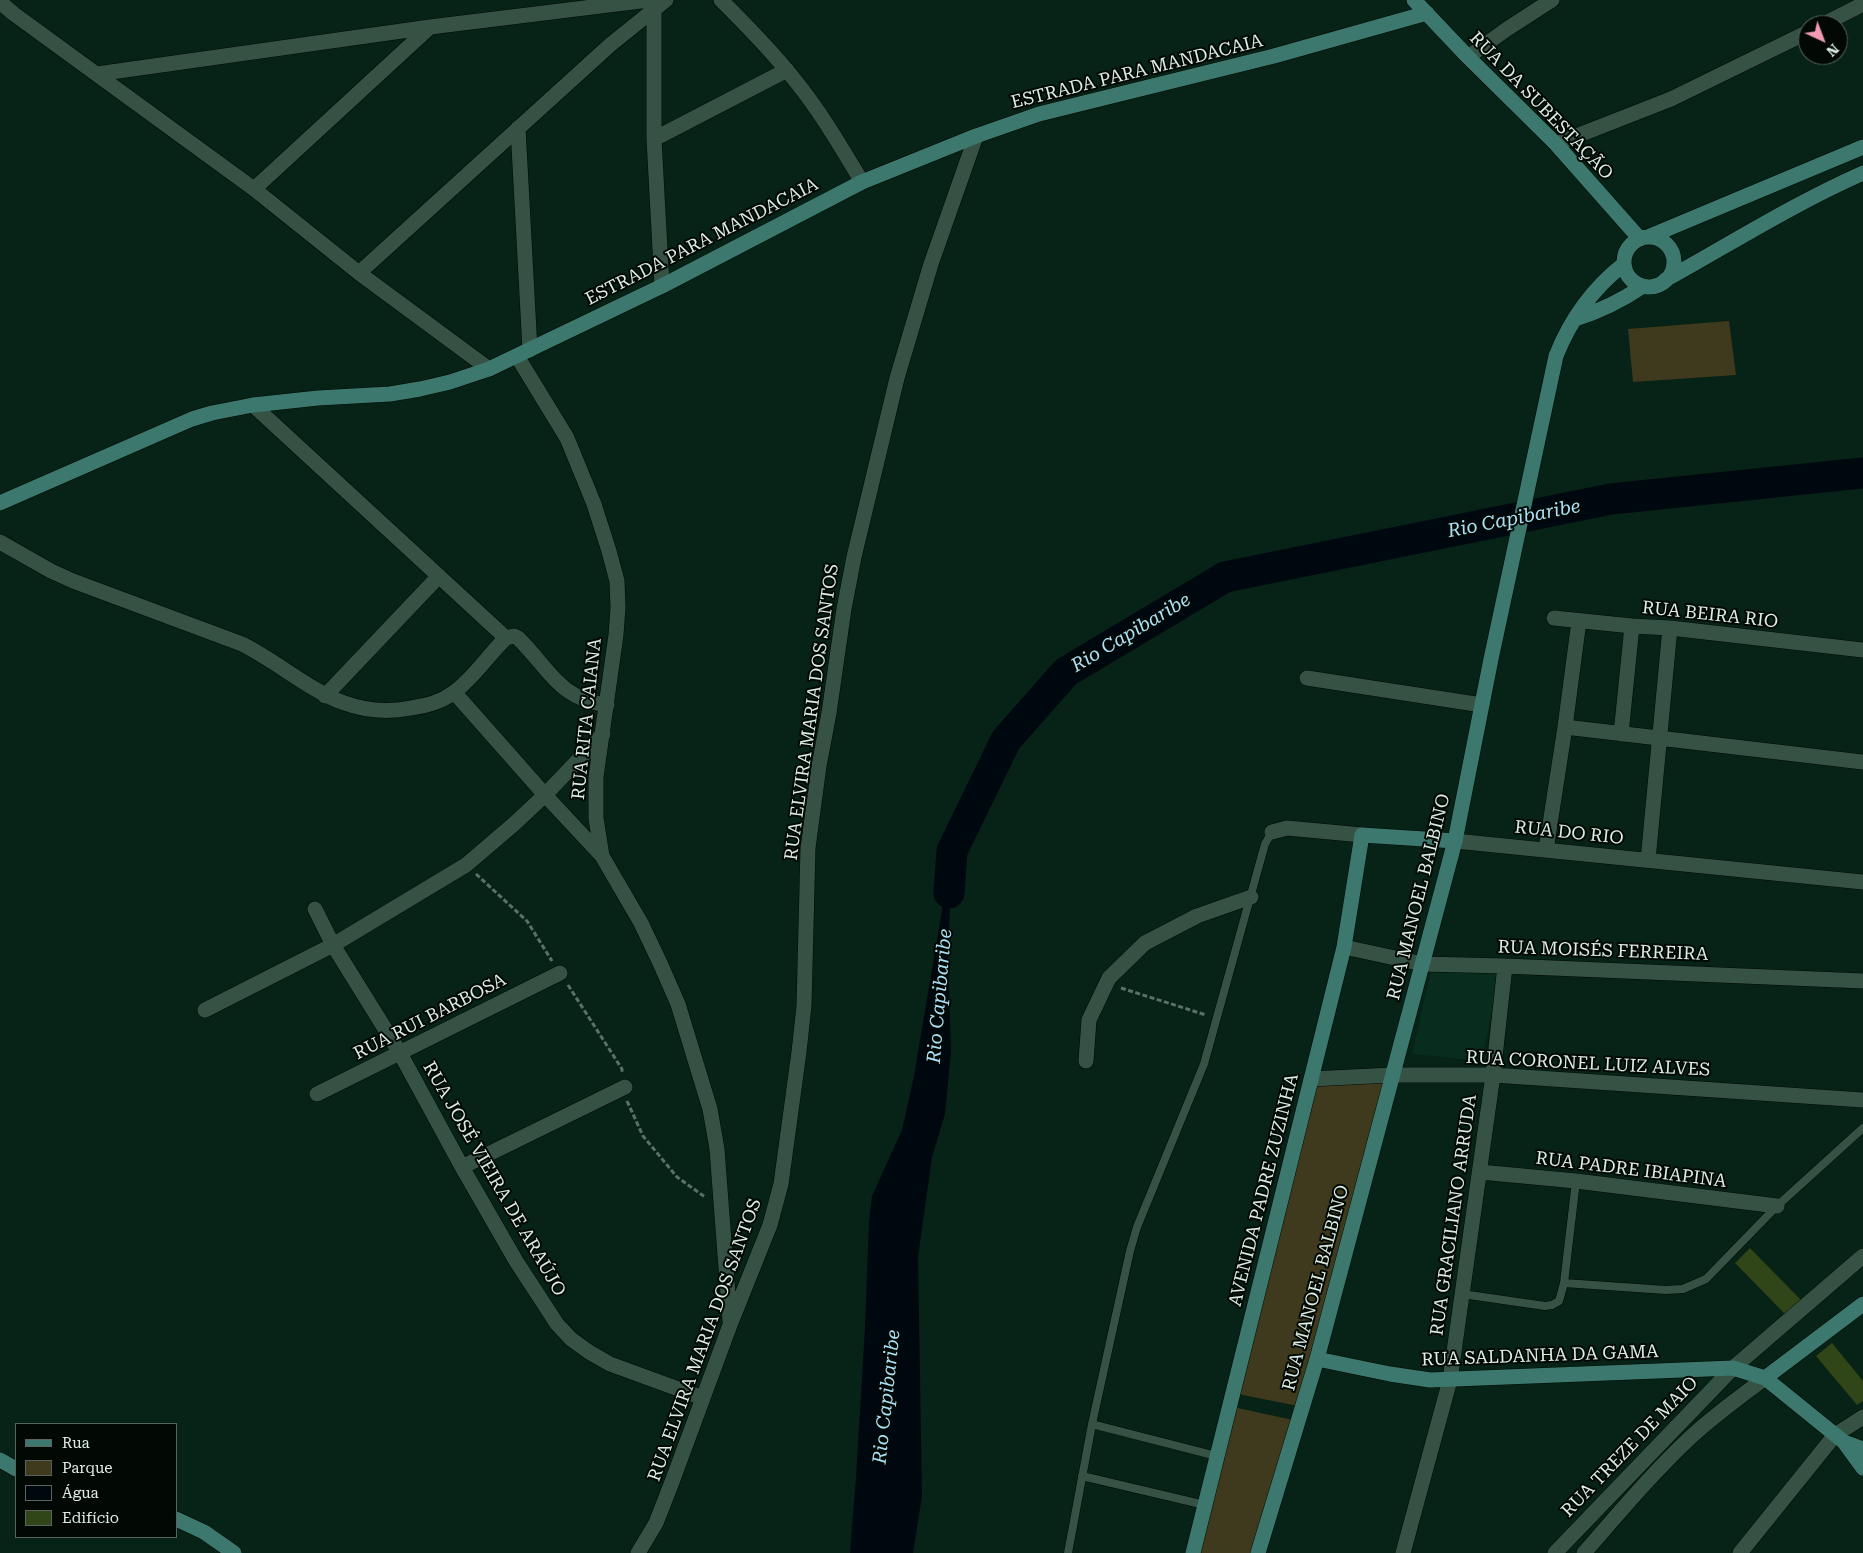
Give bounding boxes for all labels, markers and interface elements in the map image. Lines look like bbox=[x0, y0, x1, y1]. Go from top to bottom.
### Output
north arrow bbox=[1798, 15, 1848, 65]
street label: RUA DA SUBESTAÇÃO bbox=[1465, 28, 1617, 184]
street label: ESTRADA PARA MANDACAIA bbox=[1009, 30, 1265, 114]
text: N bbox=[1823, 41, 1842, 60]
street label: ESTRADA PARA MANDACAIA bbox=[582, 174, 822, 310]
water label: Rio Capibaribe bbox=[1446, 495, 1582, 543]
street label: RUA ELVIRA MARIA DOS SANTOS bbox=[780, 562, 844, 862]
water label: Rio Capibaribe bbox=[1067, 589, 1195, 677]
street label: RUA BEIRA RIO bbox=[1641, 597, 1779, 633]
street label: RUA RITA CAIANA bbox=[568, 637, 606, 801]
street label: RUA MANOEL BALBINO bbox=[1383, 792, 1455, 1002]
street label: RUA DO RIO bbox=[1513, 817, 1625, 849]
water label: Rio Capibaribe bbox=[923, 928, 957, 1064]
street label: RUA MOISÉS FERREIRA bbox=[1497, 937, 1709, 965]
street label: RUA RUI BARBOSA bbox=[350, 969, 510, 1065]
street label: RUA CORONEL LUIZ ALVES bbox=[1465, 1047, 1711, 1081]
street label: RUA JOSÉ VIEIRA DE ARAÚJO bbox=[418, 1058, 570, 1300]
street label: AVENIDA PADRE ZUZINHA bbox=[1225, 1071, 1303, 1309]
street label: RUA GRACILIANO ARRUDA bbox=[1426, 1093, 1482, 1337]
street label: RUA PADRE IBIAPINA bbox=[1534, 1148, 1728, 1192]
street label: RUA MANOEL BALBINO bbox=[1278, 1183, 1354, 1393]
street label: RUA ELVIRA MARIA DOS SANTOS bbox=[644, 1196, 766, 1484]
water label: Rio Capibaribe bbox=[869, 1329, 905, 1465]
street label: RUA SALDANHA DA GAMA bbox=[1421, 1341, 1659, 1371]
street label: RUA TREZE DE MAIO bbox=[1557, 1372, 1703, 1522]
legend bbox=[15, 1423, 178, 1538]
text: Rua bbox=[62, 1434, 90, 1452]
text: Parque bbox=[62, 1459, 113, 1477]
text: Água bbox=[62, 1484, 99, 1502]
text: Edifício bbox=[62, 1509, 119, 1527]

